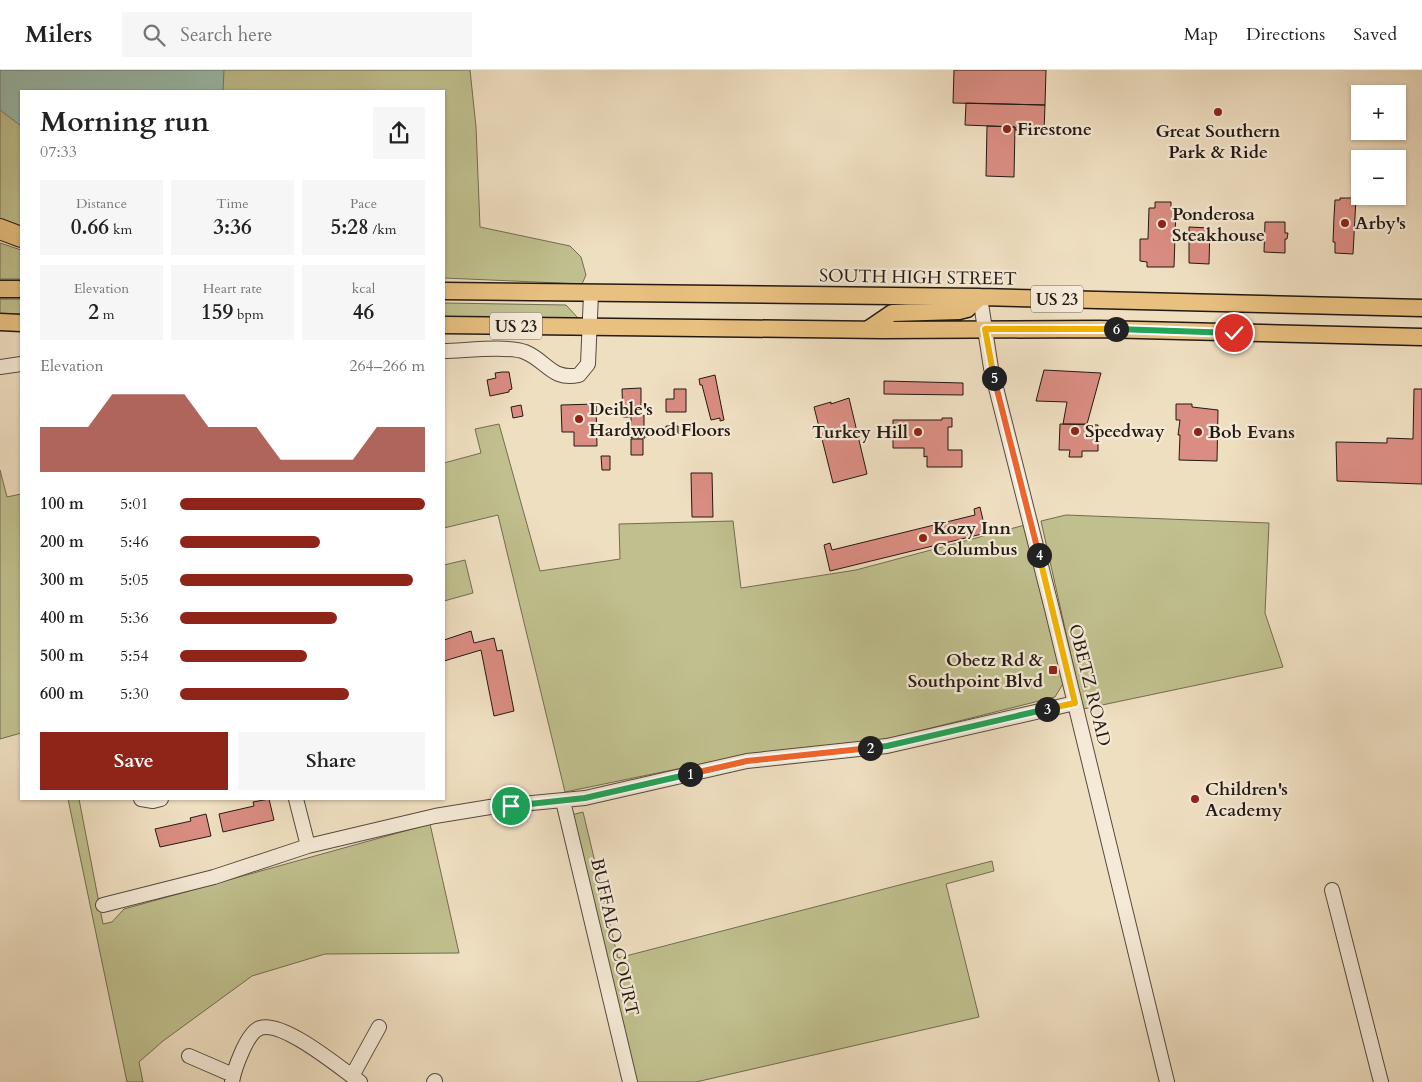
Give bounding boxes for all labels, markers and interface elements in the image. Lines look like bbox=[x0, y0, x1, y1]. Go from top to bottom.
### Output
search box bbox=[122, 12, 472, 57]
text: Milers bbox=[25, 18, 92, 51]
icon: search bbox=[140, 21, 168, 49]
text: Search here bbox=[180, 22, 272, 48]
text: Map bbox=[1184, 22, 1218, 47]
text: Directions bbox=[1246, 22, 1325, 47]
text: Saved bbox=[1353, 22, 1397, 47]
map controls bbox=[1351, 85, 1406, 205]
button: + bbox=[1351, 85, 1406, 140]
text: Morning run bbox=[40, 103, 209, 141]
marker: Great Southern Park & Ride bbox=[1212, 106, 1224, 118]
button: share bbox=[373, 107, 425, 159]
place label: Firestone bbox=[1017, 117, 1092, 142]
place label: Great Southern Park & Ride bbox=[1156, 119, 1281, 165]
marker: Firestone bbox=[1001, 123, 1013, 135]
text: 07:33 bbox=[40, 141, 77, 163]
button: − bbox=[1351, 150, 1406, 205]
text: Distance bbox=[76, 194, 127, 213]
text: Time bbox=[216, 194, 249, 213]
text: Pace bbox=[350, 194, 377, 213]
place label: Ponderosa Steakhouse bbox=[1172, 202, 1265, 248]
place label: Arby's bbox=[1355, 211, 1406, 236]
text: 0.66 bbox=[71, 213, 109, 242]
text: 3:36 bbox=[213, 213, 252, 242]
text: 5:28 bbox=[330, 213, 369, 242]
marker: Arby's bbox=[1339, 217, 1351, 229]
marker: Ponderosa Steakhouse bbox=[1156, 218, 1168, 230]
text: km bbox=[109, 220, 132, 239]
text: /km bbox=[369, 220, 397, 239]
street label: SOUTH HIGH STREET bbox=[819, 263, 1017, 292]
text: Elevation bbox=[74, 279, 129, 298]
text: Heart rate bbox=[203, 279, 262, 298]
text: kcal bbox=[352, 279, 375, 298]
road number: US 23 bbox=[1031, 285, 1083, 312]
text: 2 bbox=[88, 298, 99, 327]
text: 159 bbox=[201, 298, 233, 327]
text: 46 bbox=[353, 298, 374, 327]
text: m bbox=[99, 305, 115, 324]
text: bpm bbox=[233, 305, 264, 324]
road number: US 23 bbox=[490, 312, 542, 340]
pin bbox=[1213, 312, 1255, 354]
pin: 6 bbox=[1104, 316, 1128, 342]
icon: check bbox=[1220, 319, 1248, 347]
text: 6 bbox=[1113, 320, 1120, 339]
text: Elevation bbox=[40, 355, 104, 377]
text: 264–266 m bbox=[349, 355, 425, 377]
pin: 5 bbox=[982, 366, 1006, 390]
text: 5 bbox=[991, 369, 998, 388]
place label: Deible's Hardwood Floors bbox=[589, 397, 731, 443]
marker: Deible's Hardwood Floors bbox=[573, 413, 585, 425]
place label: Speedway bbox=[1085, 419, 1165, 444]
place label: Turkey Hill bbox=[812, 420, 908, 445]
place label: Bob Evans bbox=[1208, 420, 1295, 445]
marker: Speedway bbox=[1069, 425, 1081, 437]
marker: Turkey Hill bbox=[912, 426, 924, 438]
marker: Bob Evans bbox=[1192, 426, 1204, 438]
text: 100 m bbox=[40, 493, 84, 515]
text: 5:01 bbox=[120, 493, 149, 515]
place label: Kozy Inn Columbus bbox=[933, 516, 1017, 562]
text: 200 m bbox=[40, 531, 84, 553]
text: 5:46 bbox=[120, 531, 149, 553]
marker: Kozy Inn Columbus bbox=[917, 532, 929, 544]
pin: 4 bbox=[1026, 542, 1052, 568]
text: 4 bbox=[1036, 546, 1043, 565]
text: 300 m bbox=[40, 569, 84, 591]
text: 5:05 bbox=[120, 569, 149, 591]
text: 400 m bbox=[40, 607, 84, 629]
text: 5:36 bbox=[120, 607, 149, 629]
street label: OBETZ ROAD bbox=[1062, 621, 1117, 749]
text: 500 m bbox=[40, 645, 84, 667]
text: 5:54 bbox=[120, 645, 149, 667]
place label: Obetz Rd & Southpoint Blvd bbox=[908, 648, 1044, 694]
marker: Obetz Rd & Southpoint Blvd bbox=[1047, 664, 1059, 676]
text: 600 m bbox=[40, 683, 84, 705]
text: 5:30 bbox=[120, 683, 149, 705]
pin: 3 bbox=[1034, 696, 1060, 722]
text: 3 bbox=[1044, 700, 1051, 719]
button: Save bbox=[40, 732, 228, 790]
button: Share bbox=[238, 732, 425, 790]
pin: 2 bbox=[858, 736, 882, 760]
text: 2 bbox=[867, 739, 874, 758]
pin: 1 bbox=[678, 762, 702, 786]
text: 1 bbox=[687, 765, 694, 784]
place label: Children's Academy bbox=[1205, 777, 1288, 823]
pin bbox=[490, 785, 532, 827]
icon: arrive bbox=[497, 792, 525, 820]
marker: Children's Academy bbox=[1189, 793, 1201, 805]
street label: BUFFALO COURT bbox=[584, 856, 645, 1018]

